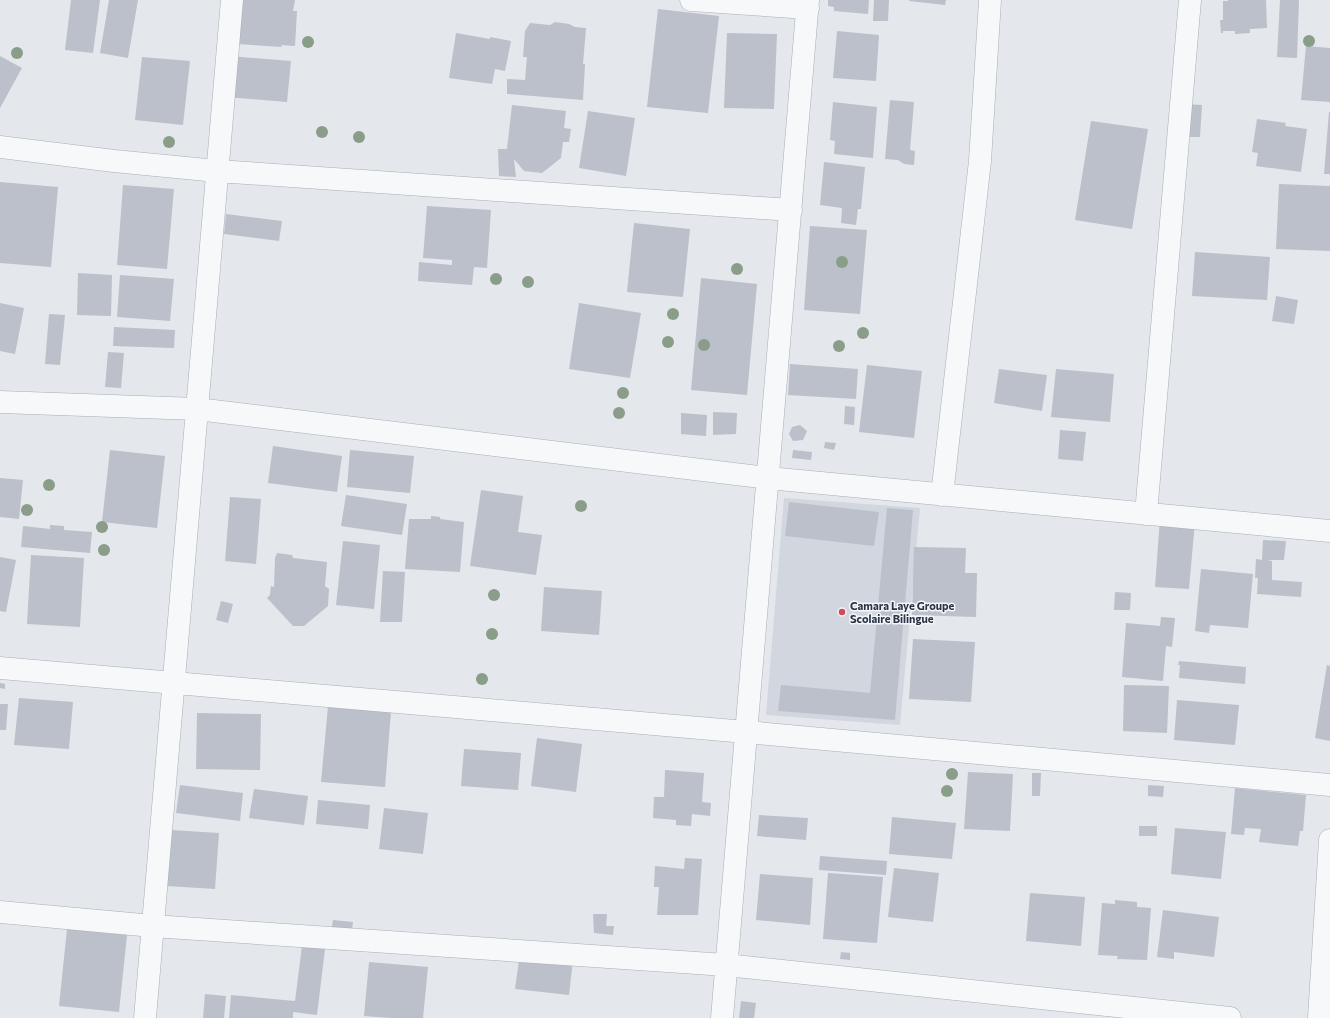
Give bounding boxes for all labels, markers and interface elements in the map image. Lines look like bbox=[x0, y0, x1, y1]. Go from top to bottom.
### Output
place label: Camara Laye Groupe Scolaire Bilingue bbox=[850, 599, 955, 625]
marker: Camara Laye Groupe Scolaire Bilingue bbox=[837, 607, 847, 617]

